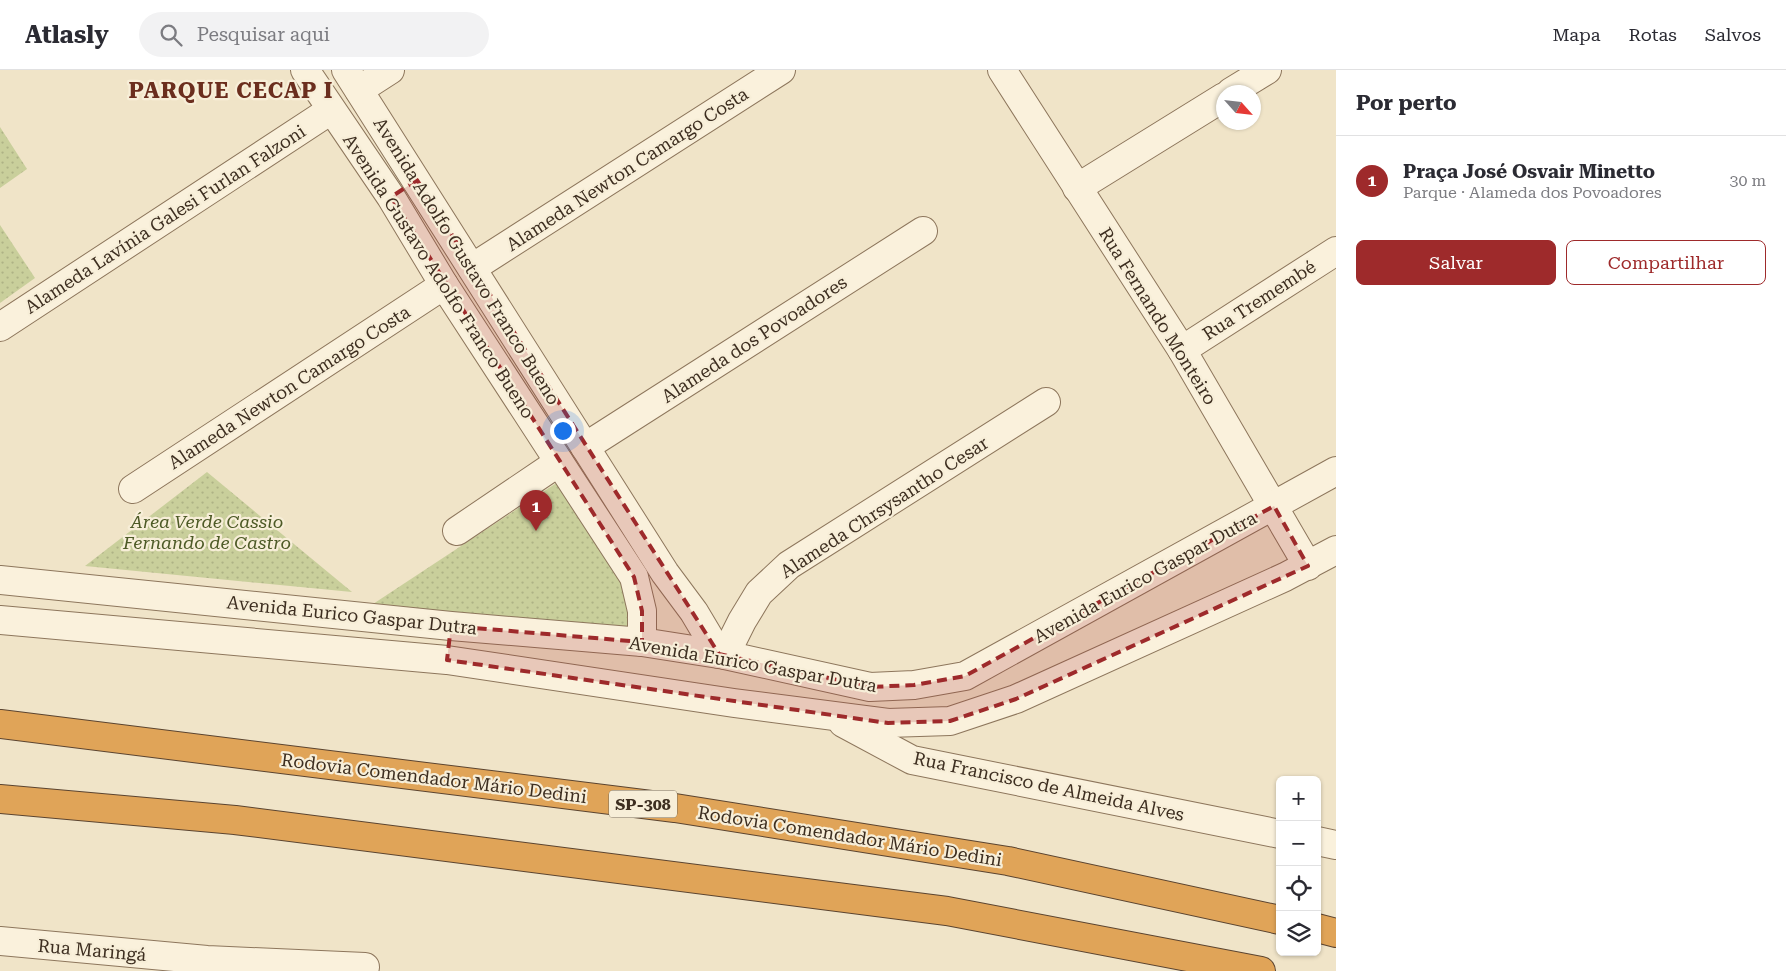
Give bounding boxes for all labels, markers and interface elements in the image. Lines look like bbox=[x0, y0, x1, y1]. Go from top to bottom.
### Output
search box bbox=[139, 12, 489, 57]
text: Atlasly bbox=[25, 21, 109, 49]
icon: search bbox=[157, 21, 185, 49]
text: Pesquisar aqui bbox=[197, 23, 330, 46]
text: Mapa bbox=[1552, 24, 1600, 45]
text: Rotas bbox=[1628, 24, 1677, 45]
text: Salvos bbox=[1705, 24, 1761, 45]
district label: PARQUE CECAP I bbox=[129, 78, 333, 103]
street label: Alameda Newton Camargo Costa bbox=[502, 83, 752, 255]
north arrow bbox=[1216, 85, 1261, 130]
text: Por perto bbox=[1356, 91, 1457, 115]
street label: Avenida Adolfo Gustavo Franco Bueno bbox=[369, 113, 565, 409]
street label: Alameda Lavínia Galesi Furlan Falzoni bbox=[21, 120, 309, 318]
street label: Avenida Gustavo Adolfo Franco Bueno bbox=[339, 130, 539, 422]
text: Praça José Osvair Minetto bbox=[1403, 160, 1655, 183]
text: 1 bbox=[1368, 171, 1376, 190]
text: 30 m bbox=[1729, 171, 1766, 190]
text: Parque · Alameda dos Povoadores bbox=[1403, 183, 1662, 202]
street label: Rua Fernando Monteiro bbox=[1095, 223, 1221, 409]
button: Salvar bbox=[1356, 240, 1556, 285]
button: Compartilhar bbox=[1566, 240, 1766, 285]
street label: Rua Tremembé bbox=[1199, 256, 1320, 344]
street label: Alameda dos Povoadores bbox=[657, 271, 851, 407]
street label: Alameda Newton Camargo Costa bbox=[164, 301, 414, 473]
your location bbox=[550, 418, 576, 444]
street label: Alameda Chrsysantho Cesar bbox=[776, 432, 992, 582]
pin: 1 bbox=[520, 490, 552, 531]
street label: Avenida Eurico Gaspar Dutra bbox=[1030, 507, 1260, 647]
park label: Área Verde Cassio Fernando de Castro bbox=[122, 511, 291, 553]
street label: Avenida Eurico Gaspar Dutra bbox=[226, 591, 478, 639]
street label: Avenida Eurico Gaspar Dutra bbox=[627, 632, 879, 696]
street label: Rua Francisco de Almeida Alves bbox=[912, 747, 1186, 825]
street label: Rodovia Comendador Mário Dedini bbox=[280, 749, 588, 807]
map controls bbox=[1276, 776, 1321, 956]
button: + bbox=[1276, 776, 1321, 821]
road number: SP-308 bbox=[609, 791, 677, 818]
street label: Rodovia Comendador Mário Dedini bbox=[696, 802, 1004, 870]
button: − bbox=[1276, 821, 1321, 866]
button: locate bbox=[1276, 866, 1321, 911]
button: layers bbox=[1276, 911, 1321, 956]
street label: Rua Maringá bbox=[37, 935, 147, 965]

